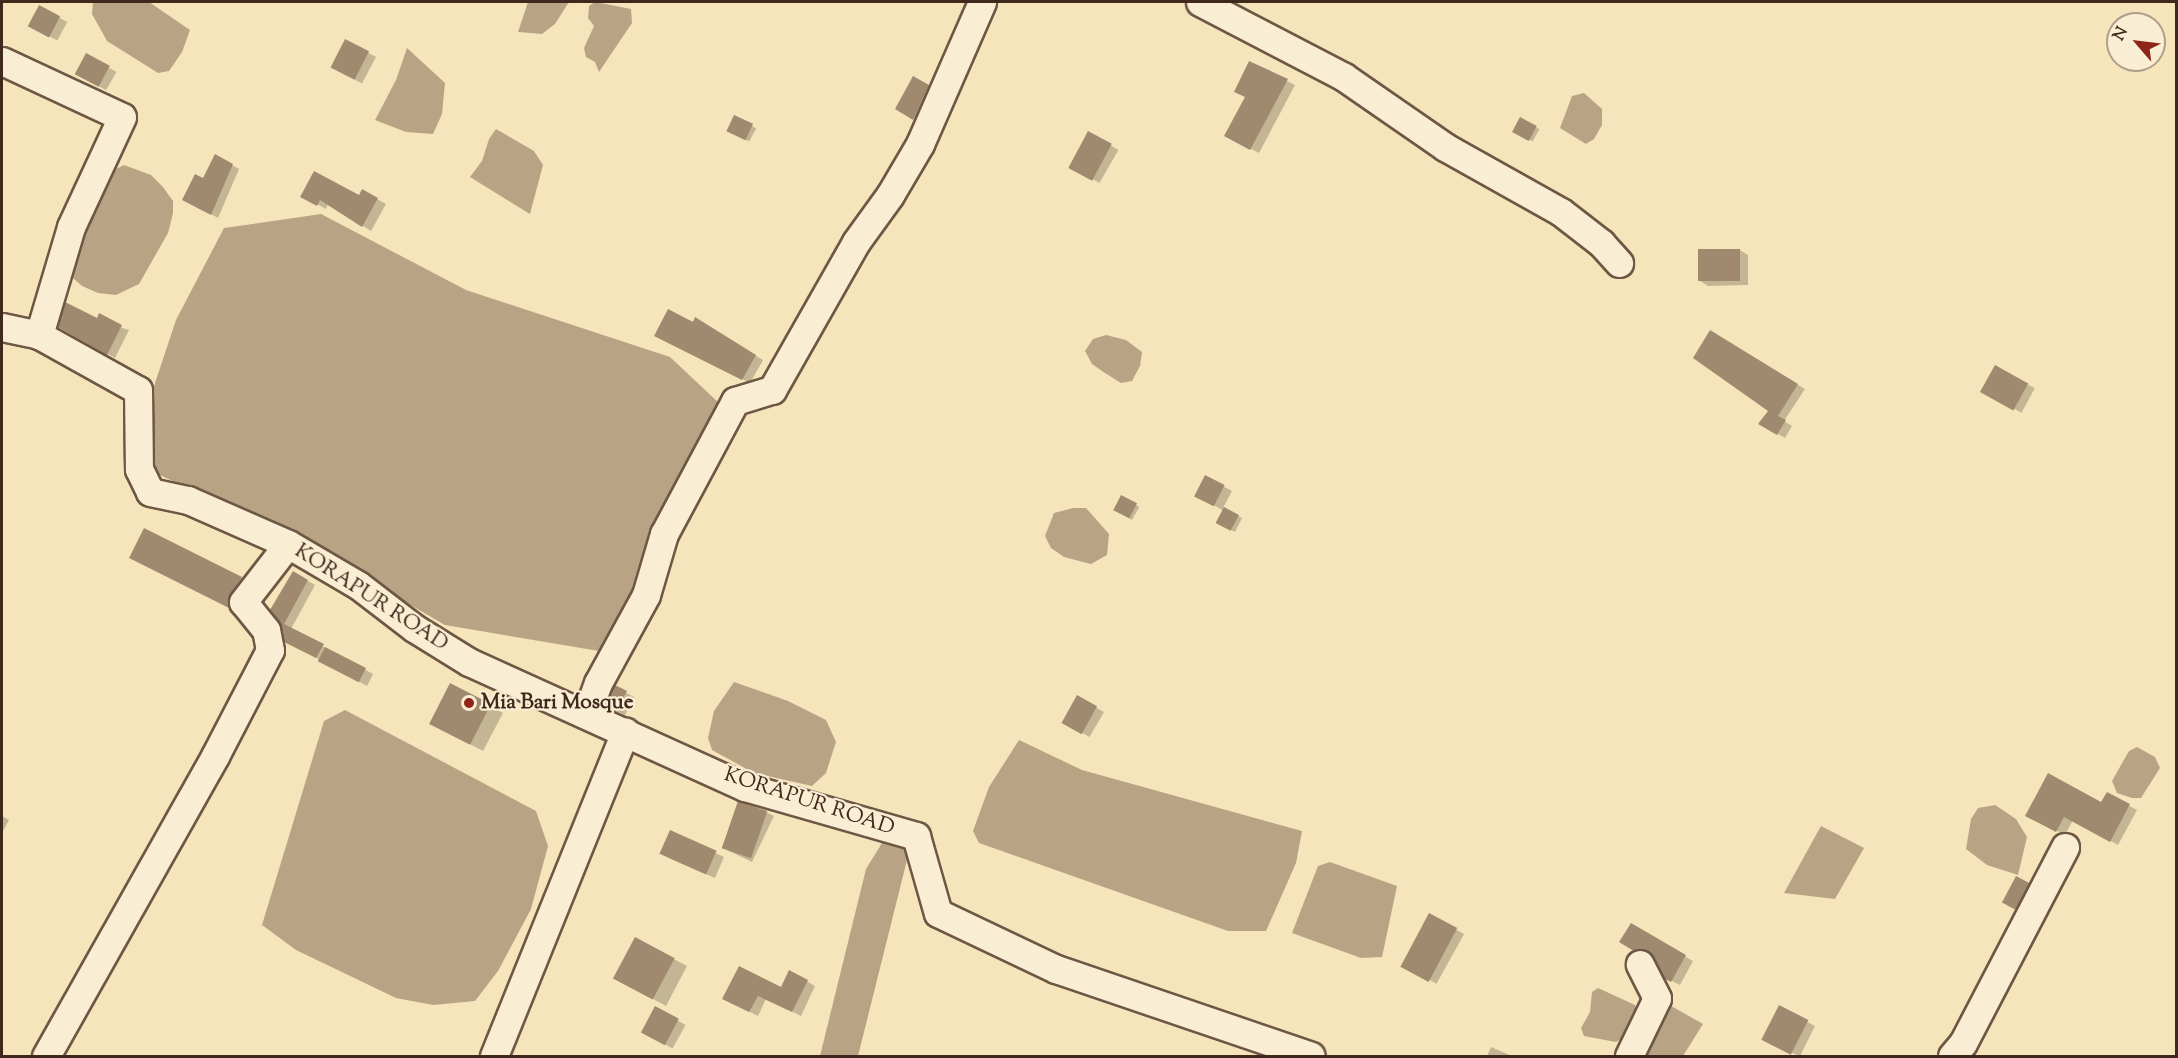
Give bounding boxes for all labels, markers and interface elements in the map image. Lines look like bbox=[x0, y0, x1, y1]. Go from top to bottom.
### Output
north arrow bbox=[2106, 12, 2166, 72]
text: N bbox=[2108, 23, 2135, 45]
street label: KORAPUR ROAD bbox=[290, 539, 452, 657]
place label: Mia Bari Mosque bbox=[481, 690, 633, 716]
marker: Mia Bari Mosque bbox=[462, 696, 476, 710]
street label: KORAPUR ROAD bbox=[721, 763, 897, 841]

